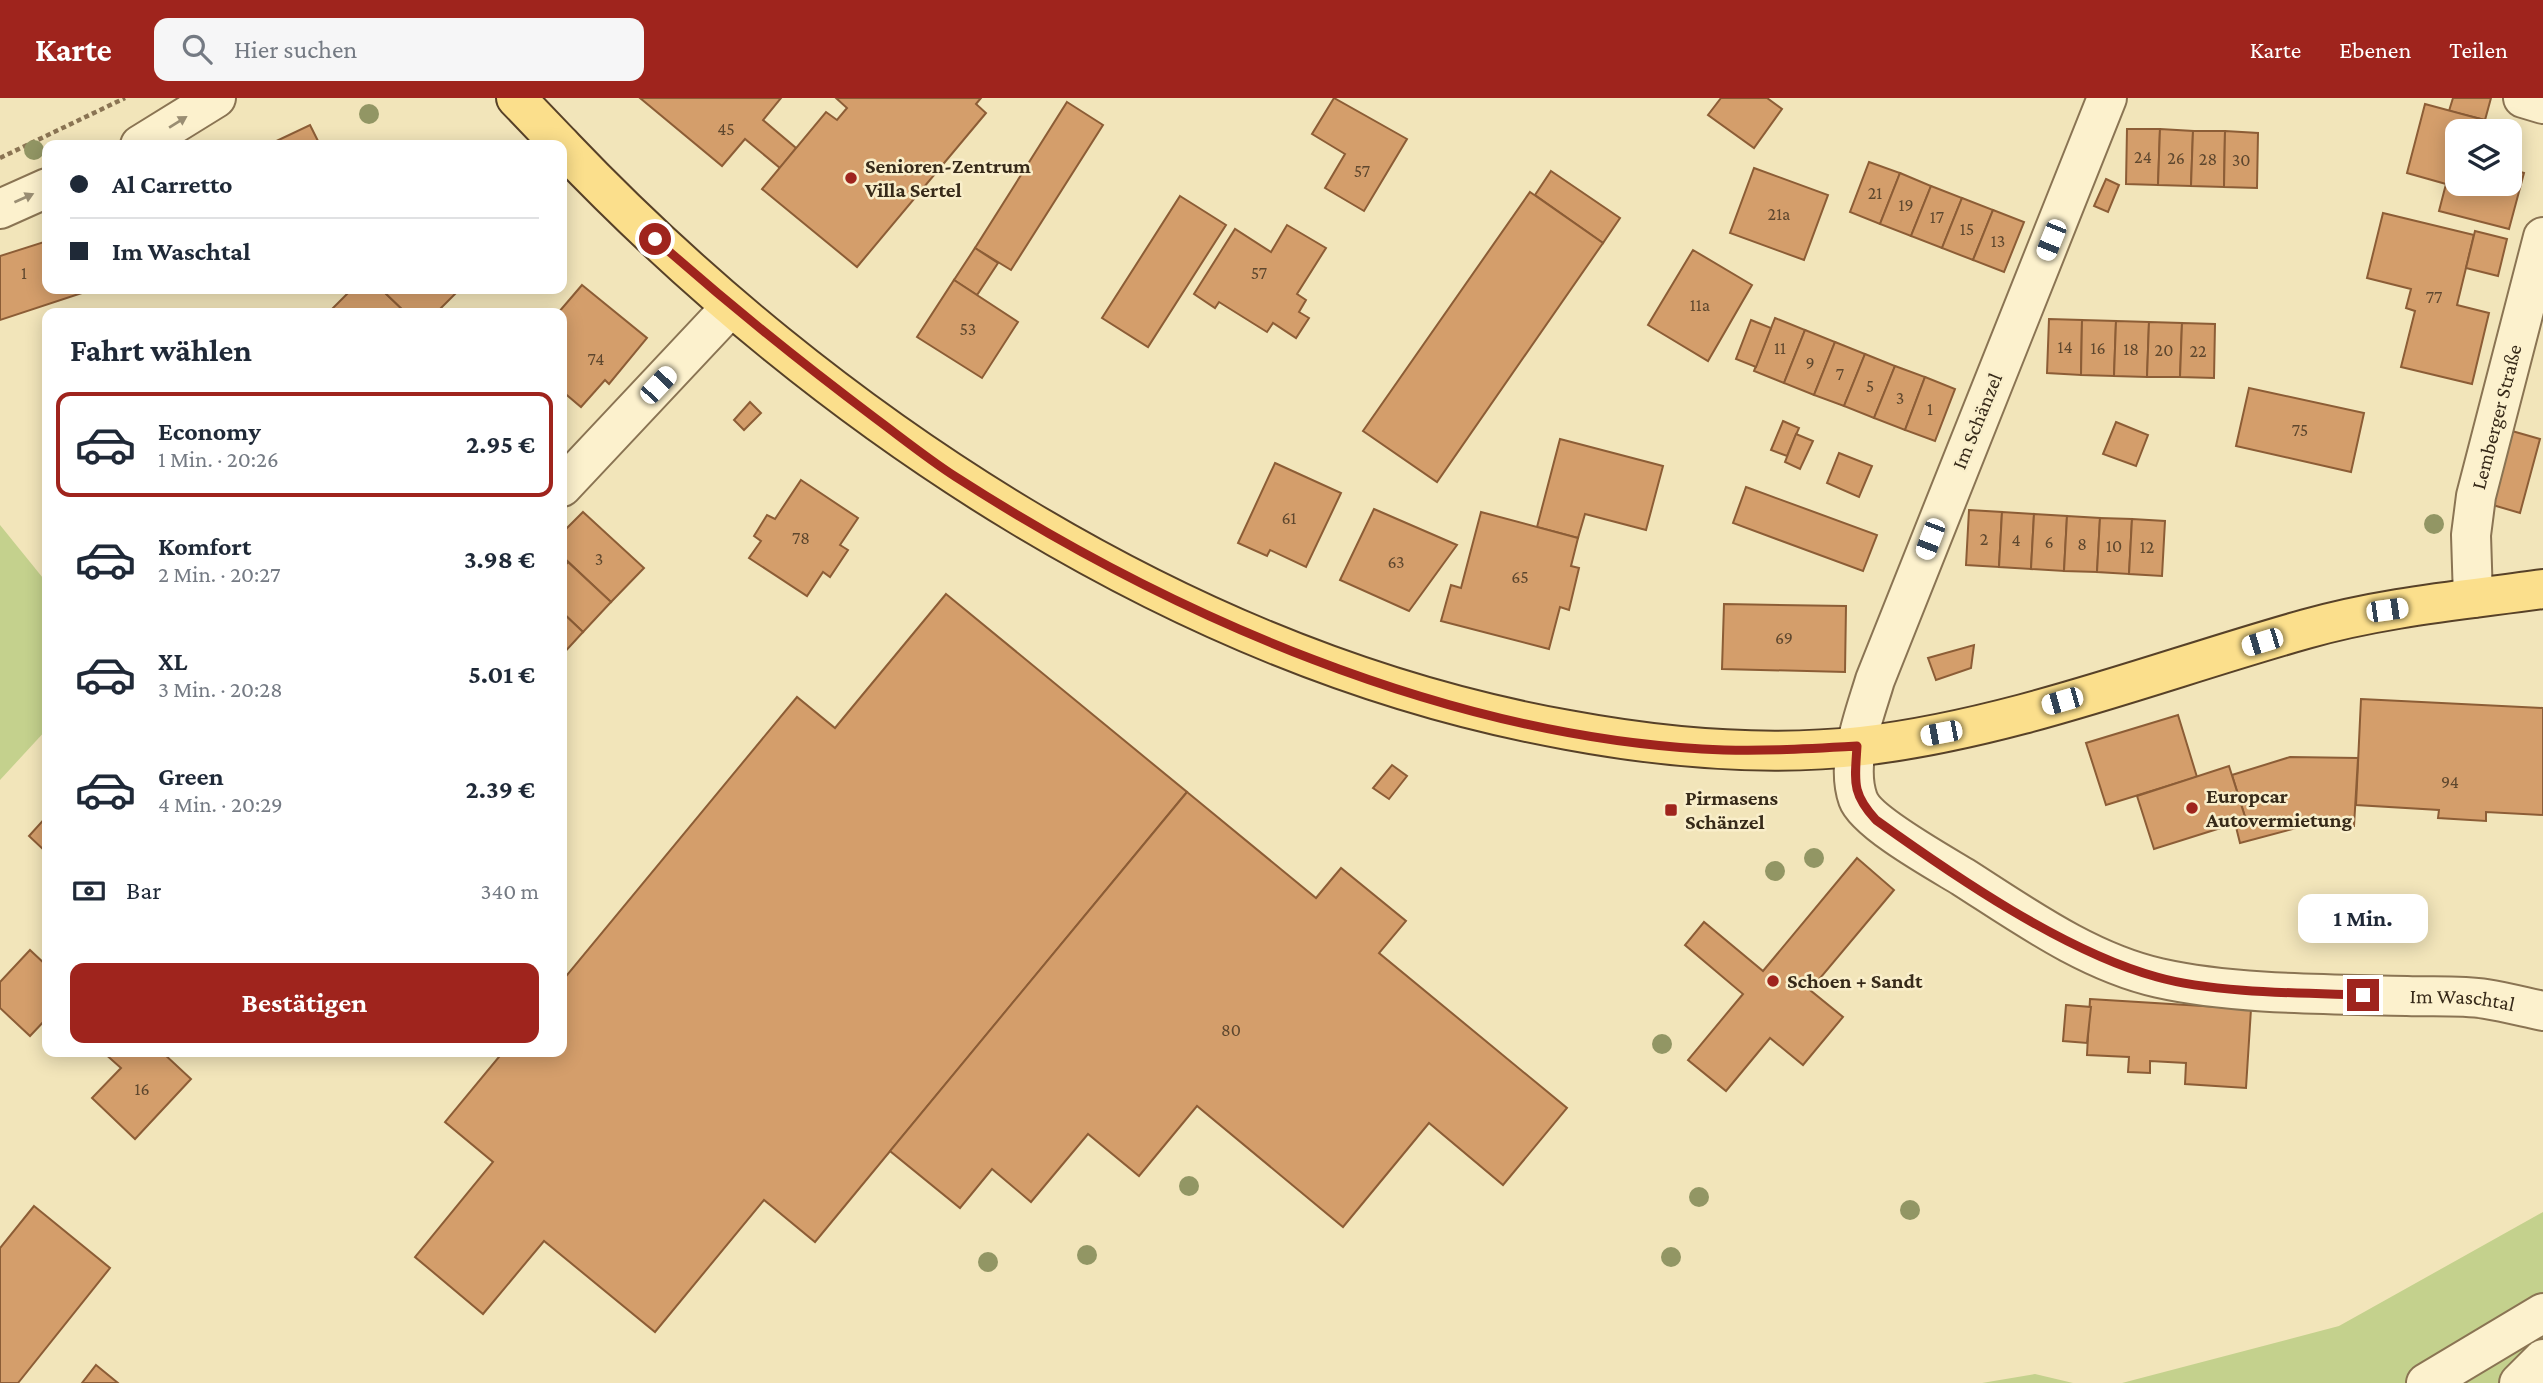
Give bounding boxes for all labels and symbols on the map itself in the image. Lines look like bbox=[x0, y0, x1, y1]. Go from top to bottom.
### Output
one-way arrow bbox=[168, 115, 188, 128]
house number: 45 bbox=[717, 119, 735, 139]
house number: 24 bbox=[2134, 147, 2152, 167]
house number: 26 bbox=[2167, 148, 2185, 168]
house number: 28 bbox=[2199, 149, 2217, 169]
house number: 30 bbox=[2232, 150, 2250, 170]
place label: Senioren-Zentrum Villa Sertel bbox=[864, 154, 1031, 202]
house number: 57 bbox=[1354, 161, 1370, 181]
marker: Senioren-Zentrum Villa Sertel bbox=[843, 170, 859, 186]
house number: 21 bbox=[1868, 183, 1882, 203]
one-way arrow bbox=[13, 192, 34, 203]
house number: 19 bbox=[1898, 195, 1914, 215]
house number: 21a bbox=[1768, 204, 1790, 224]
house number: 17 bbox=[1930, 207, 1944, 227]
car bbox=[2034, 217, 2069, 263]
house number: 15 bbox=[1960, 219, 1974, 239]
route start bbox=[639, 223, 671, 255]
house number: 13 bbox=[1991, 231, 2005, 251]
house number: 1 bbox=[21, 263, 27, 283]
house number: 57 bbox=[1251, 263, 1267, 283]
house number: 77 bbox=[2426, 287, 2442, 307]
house number: 11a bbox=[1690, 295, 1710, 315]
house number: 53 bbox=[960, 319, 976, 339]
house number: 14 bbox=[2057, 337, 2073, 357]
house number: 11 bbox=[1774, 338, 1786, 358]
house number: 16 bbox=[2090, 338, 2106, 358]
house number: 18 bbox=[2123, 339, 2139, 359]
house number: 20 bbox=[2155, 340, 2173, 360]
house number: 22 bbox=[2189, 341, 2207, 361]
street label: Lemberger Straße bbox=[2466, 342, 2527, 492]
house number: 74 bbox=[588, 349, 604, 369]
house number: 9 bbox=[1805, 353, 1815, 373]
car bbox=[636, 362, 681, 408]
house number: 7 bbox=[1836, 364, 1844, 384]
street label: Im Schänzel bbox=[1947, 369, 2007, 473]
house number: 5 bbox=[1866, 376, 1874, 396]
house number: 3 bbox=[1896, 388, 1904, 408]
house number: 1 bbox=[1927, 399, 1933, 419]
house number: 75 bbox=[2292, 420, 2308, 440]
house number: 61 bbox=[1281, 508, 1297, 528]
car bbox=[1913, 516, 1948, 562]
house number: 78 bbox=[792, 528, 810, 548]
house number: 2 bbox=[1980, 529, 1988, 549]
house number: 4 bbox=[2011, 530, 2021, 550]
house number: 6 bbox=[2044, 532, 2054, 552]
house number: 8 bbox=[2077, 534, 2087, 554]
house number: 10 bbox=[2106, 536, 2122, 556]
house number: 12 bbox=[2140, 537, 2154, 557]
house number: 3 bbox=[595, 549, 603, 569]
house number: 63 bbox=[1387, 552, 1405, 572]
house number: 65 bbox=[1511, 567, 1529, 587]
car bbox=[2365, 597, 2410, 623]
car bbox=[2239, 626, 2286, 658]
house number: 69 bbox=[1775, 628, 1793, 648]
car bbox=[2039, 685, 2086, 717]
car bbox=[1919, 719, 1964, 747]
house number: 94 bbox=[2441, 772, 2459, 792]
place label: Europcar Autovermietung bbox=[2205, 784, 2353, 832]
place label: Pirmasens Schänzel bbox=[1685, 786, 1779, 834]
marker: Europcar Autovermietung bbox=[2184, 800, 2200, 816]
marker: Pirmasens Schänzel bbox=[1663, 802, 1679, 818]
callout: 1 Min. bbox=[2298, 894, 2428, 942]
place label: Schoen + Sandt bbox=[1787, 969, 1923, 993]
marker: Schoen + Sandt bbox=[1765, 973, 1781, 989]
route end bbox=[2347, 979, 2379, 1011]
street label: Im Waschtal bbox=[2409, 984, 2517, 1016]
house number: 80 bbox=[1221, 1020, 1241, 1040]
house number: 16 bbox=[134, 1079, 150, 1099]

